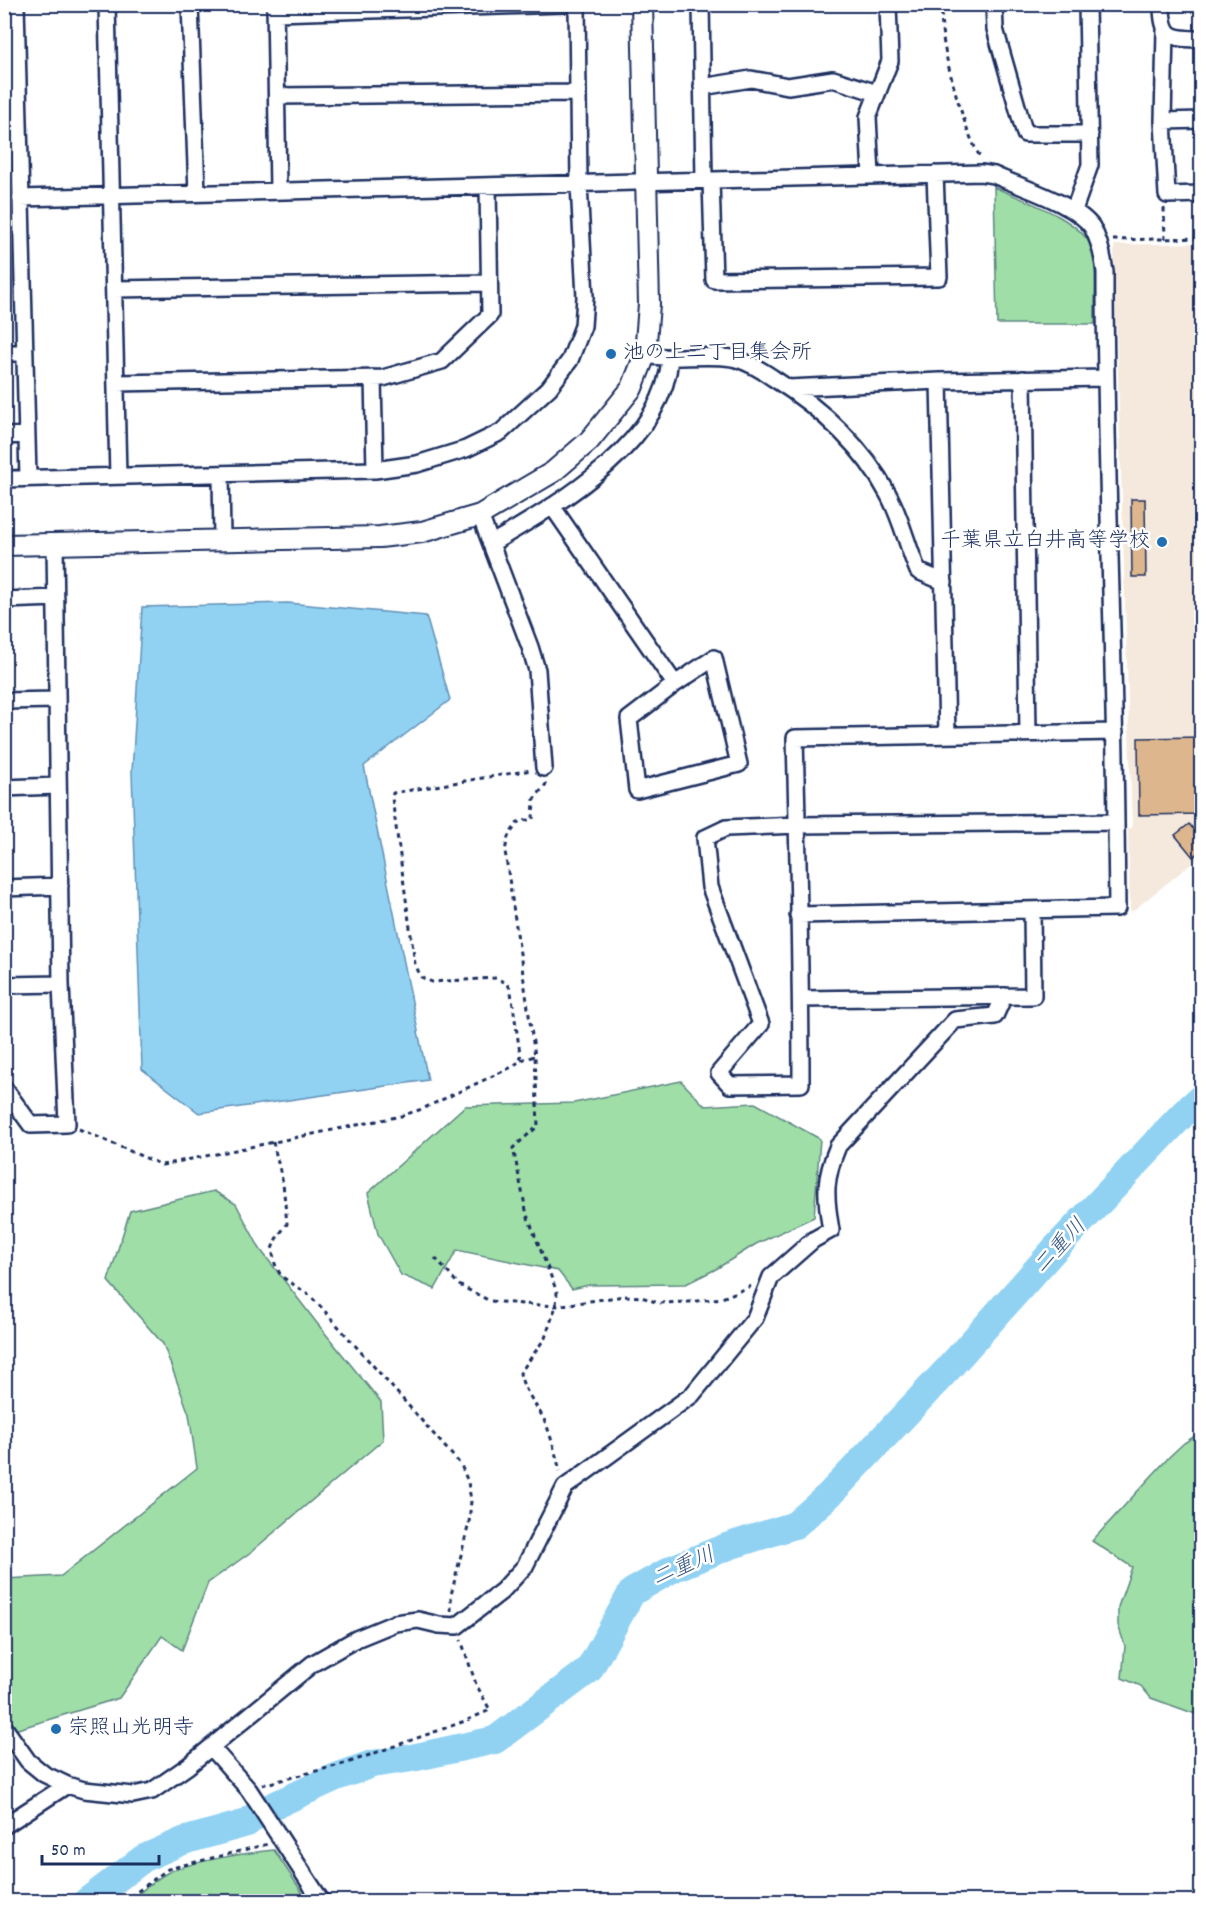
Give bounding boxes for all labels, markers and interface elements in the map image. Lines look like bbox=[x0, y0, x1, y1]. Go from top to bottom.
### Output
place label: 池の上二丁目集会所 bbox=[623, 339, 812, 369]
marker: 池の上二丁目集会所 bbox=[604, 347, 618, 361]
place label: 千葉県立白井高等学校 bbox=[940, 527, 1150, 557]
marker: 千葉県立白井高等学校 bbox=[1155, 535, 1169, 549]
water label: 二重川 bbox=[1027, 1212, 1095, 1282]
water label: 二重川 bbox=[648, 1540, 720, 1596]
place label: 宗照山光明寺 bbox=[68, 1714, 194, 1744]
marker: 宗照山光明寺 bbox=[49, 1722, 63, 1736]
scale bar bbox=[42, 1828, 159, 1866]
text: 50 m bbox=[51, 1839, 86, 1864]

